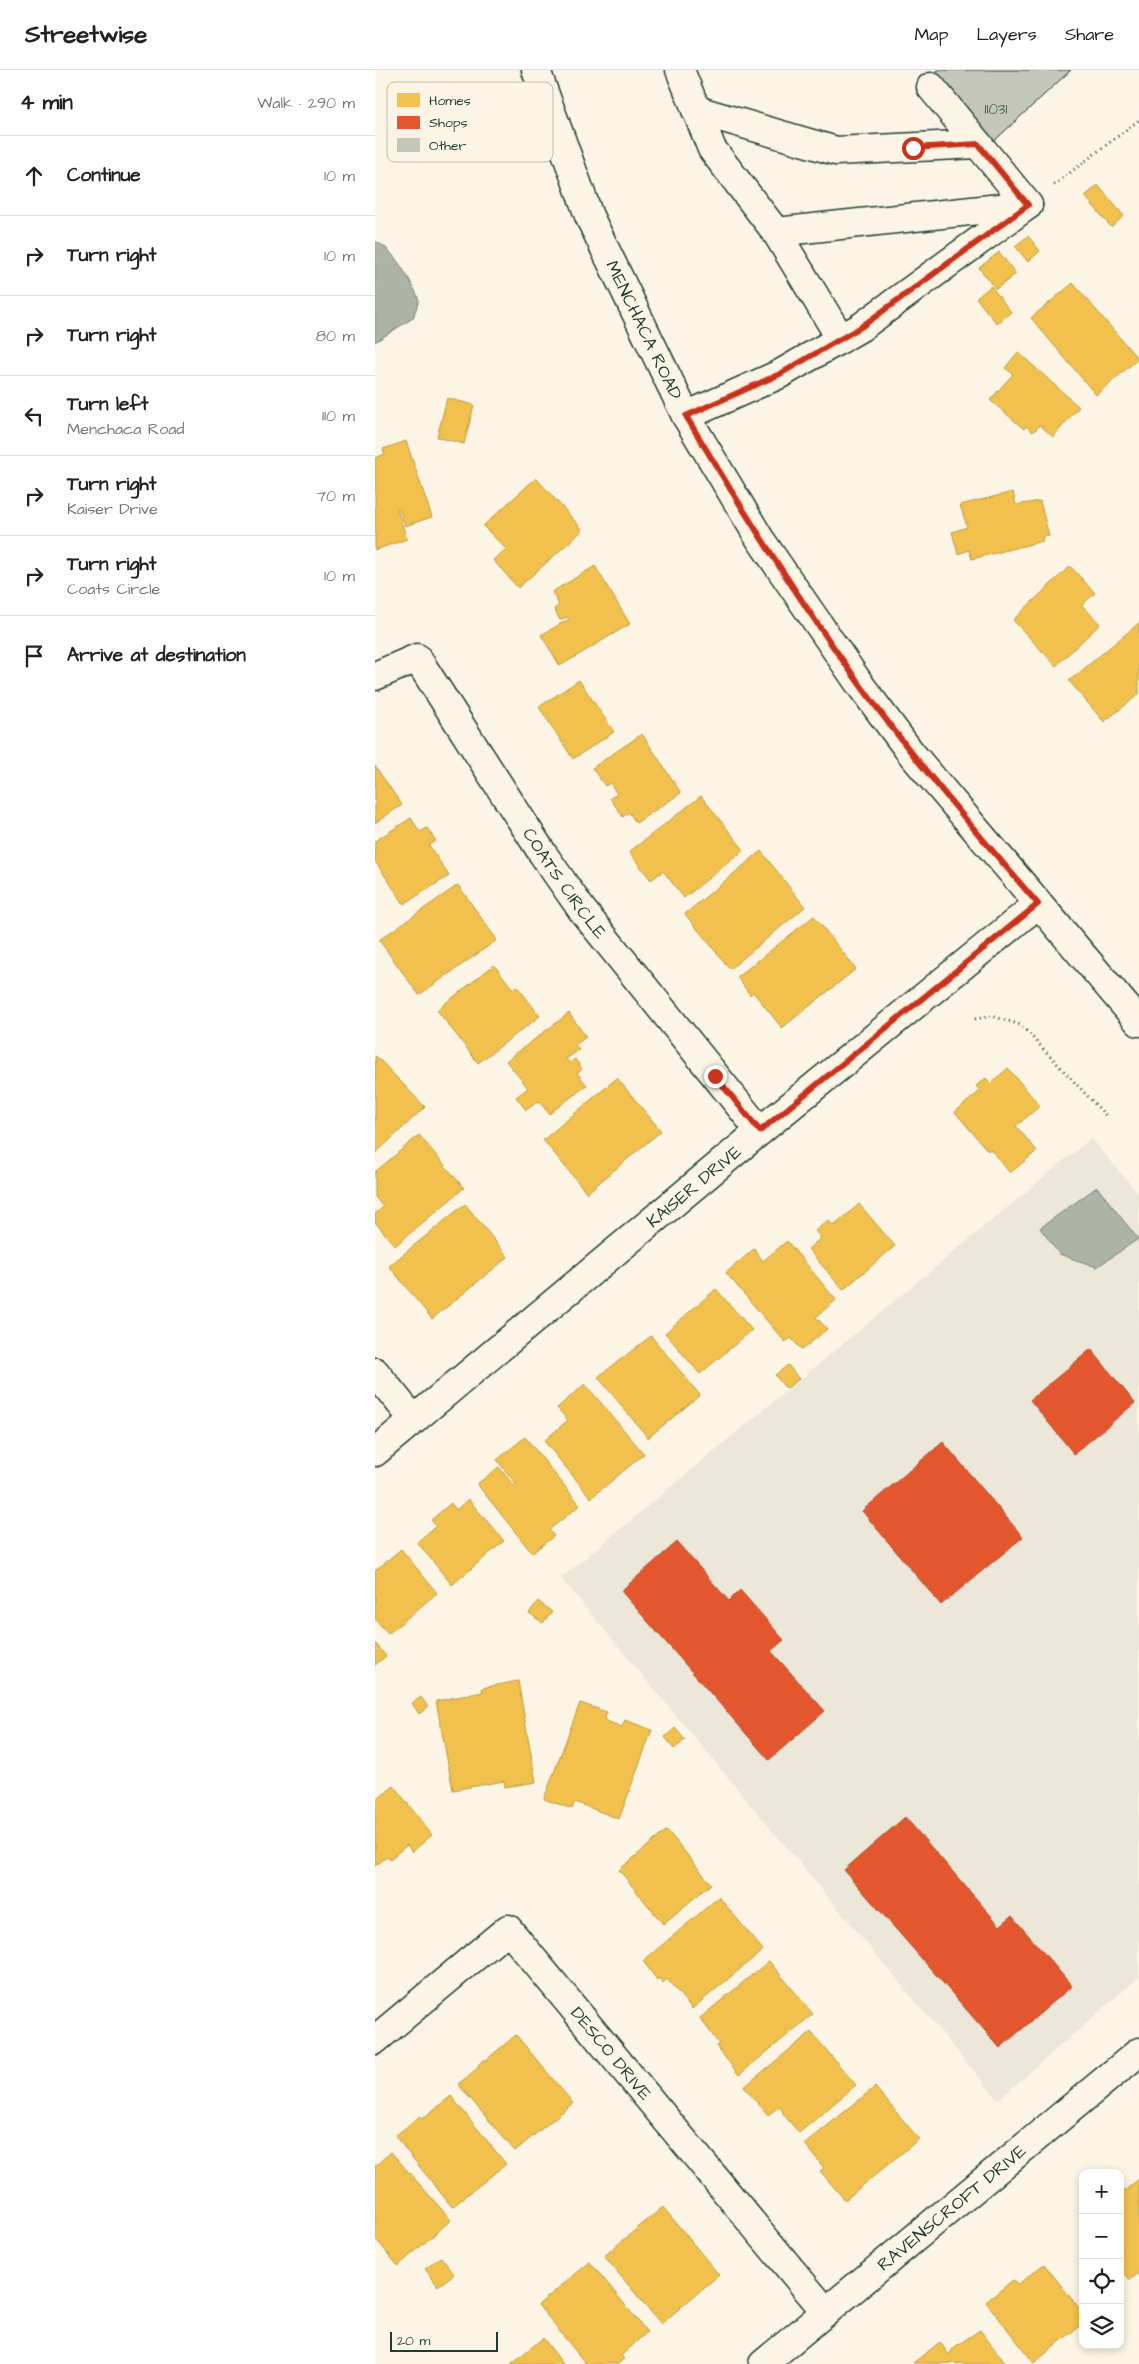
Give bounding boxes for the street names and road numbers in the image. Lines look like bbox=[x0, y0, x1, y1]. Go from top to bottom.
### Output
street label: MENCHACA ROAD bbox=[600, 256, 689, 404]
street label: COATS CIRCLE bbox=[517, 823, 613, 944]
street label: KAISER DRIVE bbox=[641, 1139, 747, 1233]
street label: DESCO DRIVE bbox=[565, 2001, 658, 2106]
street label: RAVENSCROFT DRIVE bbox=[872, 2138, 1032, 2277]

